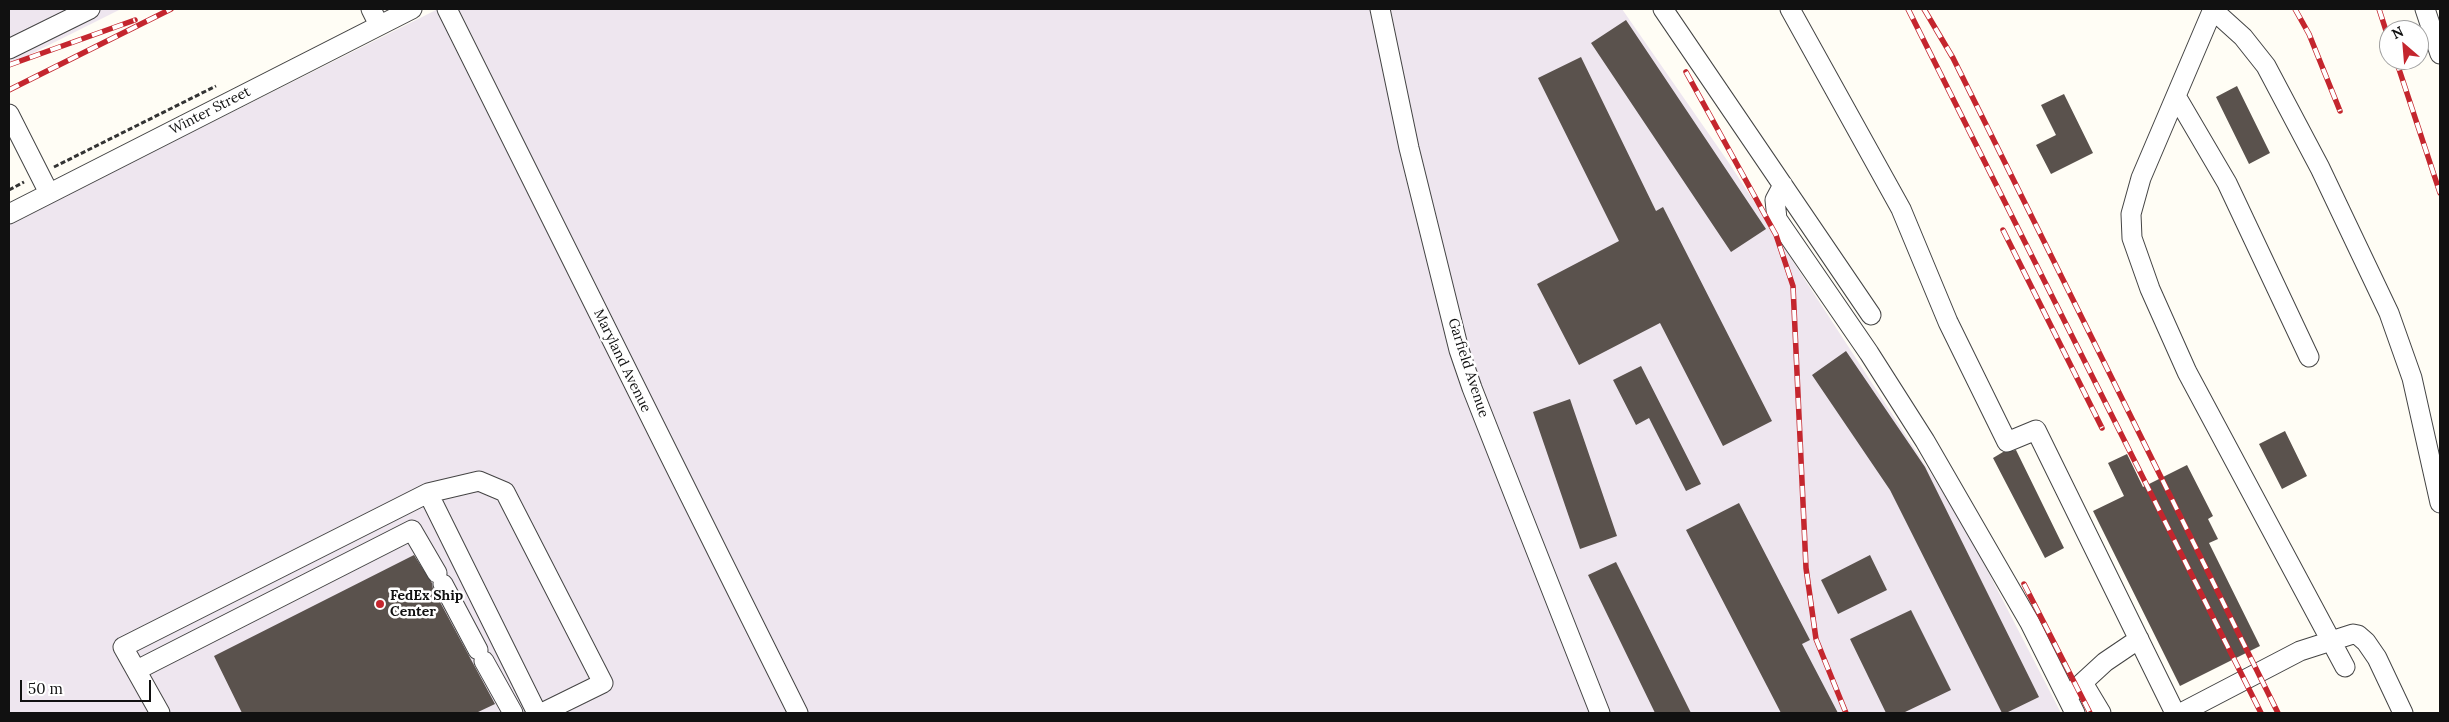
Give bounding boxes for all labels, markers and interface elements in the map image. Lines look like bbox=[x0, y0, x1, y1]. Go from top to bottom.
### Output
north arrow bbox=[2379, 20, 2429, 70]
text: N bbox=[2389, 22, 2407, 43]
street label: Winter Street bbox=[167, 83, 253, 139]
street label: Maryland Avenue bbox=[590, 307, 654, 415]
street label: Garfield Avenue bbox=[1444, 316, 1492, 420]
place label: FedEx Ship Center bbox=[390, 588, 463, 620]
marker: FedEx Ship Center bbox=[374, 598, 386, 610]
scale bar bbox=[22, 670, 154, 702]
text: 50 m bbox=[28, 679, 63, 698]

